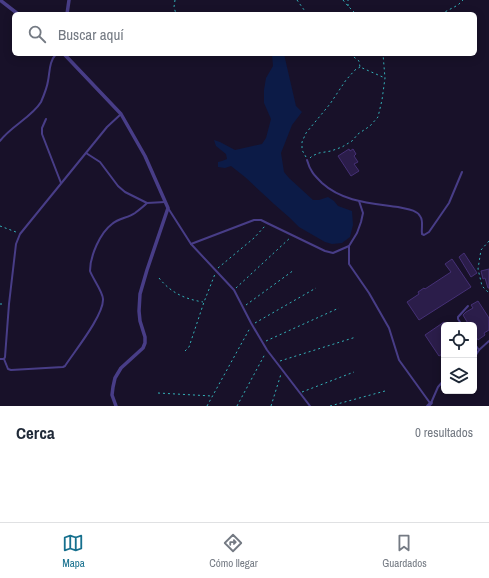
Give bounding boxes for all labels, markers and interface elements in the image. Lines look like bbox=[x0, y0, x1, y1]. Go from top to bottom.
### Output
search box bbox=[12, 12, 477, 56]
icon: search bbox=[26, 23, 48, 45]
text: Buscar aquí bbox=[58, 24, 124, 45]
map controls bbox=[441, 322, 477, 394]
button: locate bbox=[441, 322, 477, 358]
button: layers bbox=[441, 358, 477, 394]
text: Cerca bbox=[16, 421, 55, 444]
text: 0 resultados bbox=[415, 424, 473, 441]
tab: Mapa bbox=[62, 532, 85, 570]
tab: Cómo llegar bbox=[209, 532, 258, 570]
tab: Guardados bbox=[382, 532, 427, 570]

